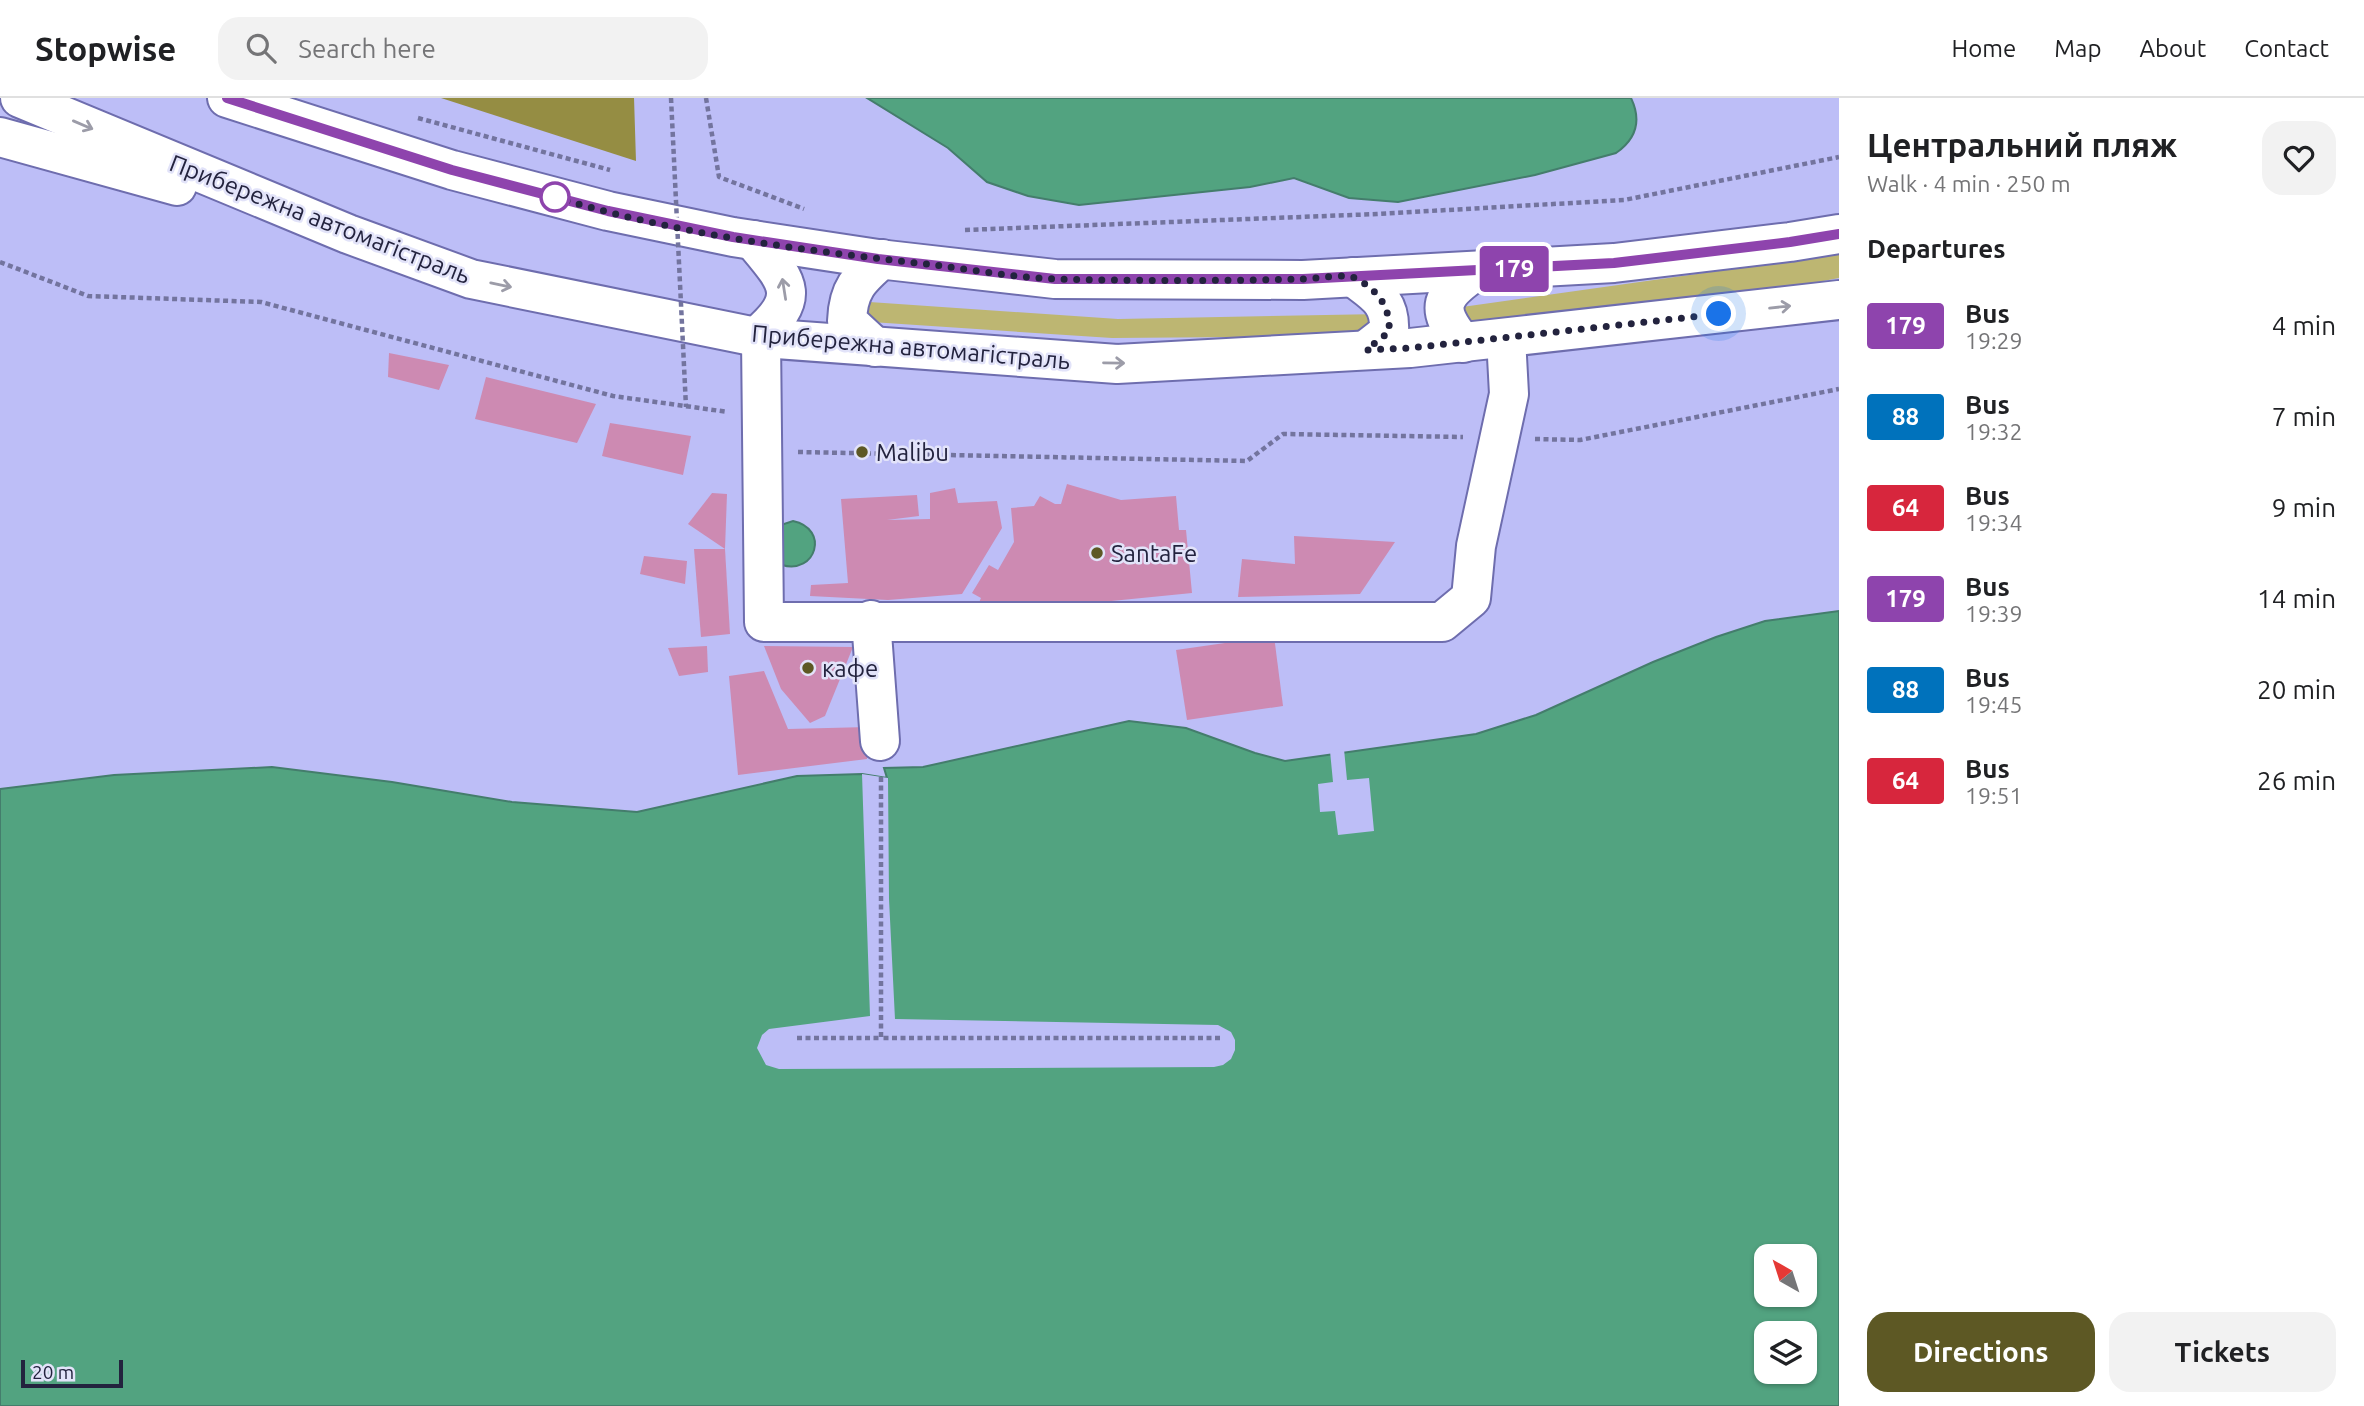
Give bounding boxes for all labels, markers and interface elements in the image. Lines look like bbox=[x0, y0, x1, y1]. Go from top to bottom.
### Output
search box bbox=[218, 17, 708, 80]
icon: search bbox=[242, 29, 280, 67]
text: Stopwise bbox=[35, 30, 176, 67]
text: Search here bbox=[298, 34, 436, 63]
text: Home bbox=[1951, 35, 2016, 62]
text: Map bbox=[2054, 35, 2101, 62]
text: About bbox=[2139, 35, 2206, 62]
text: Contact bbox=[2244, 35, 2329, 62]
one-way arrow bbox=[72, 119, 93, 132]
button: heart bbox=[2262, 121, 2336, 195]
text: Центральний пляж bbox=[1867, 126, 2177, 163]
street label: Прибережна автомагістраль bbox=[166, 149, 474, 289]
text: Walk · 4 min · 250 m bbox=[1867, 171, 2071, 196]
unlabelled marker bbox=[540, 182, 570, 212]
text: Departures bbox=[1867, 234, 2005, 263]
line badge: 179 bbox=[1474, 246, 1554, 292]
text: 179 bbox=[1494, 255, 1534, 282]
one-way arrow bbox=[489, 278, 512, 292]
one-way arrow bbox=[777, 279, 790, 301]
your location bbox=[1701, 296, 1736, 331]
text: Bus bbox=[1965, 299, 2010, 328]
one-way arrow bbox=[1768, 301, 1791, 314]
text: 4 min bbox=[2272, 311, 2336, 340]
text: 179 bbox=[1885, 312, 1926, 339]
street label: Прибережна автомагістраль bbox=[751, 320, 1071, 374]
text: 19:29 bbox=[1965, 328, 2023, 353]
one-way arrow bbox=[1102, 356, 1125, 370]
text: Bus bbox=[1965, 390, 2010, 419]
text: 7 min bbox=[2272, 402, 2336, 431]
text: 88 bbox=[1892, 403, 1919, 430]
text: 19:32 bbox=[1965, 419, 2023, 444]
place label: Malibu bbox=[876, 439, 949, 466]
marker: Malibu bbox=[854, 444, 870, 460]
text: Bus bbox=[1965, 481, 2010, 510]
text: 9 min bbox=[2272, 493, 2336, 522]
text: 64 bbox=[1892, 494, 1919, 521]
text: 19:34 bbox=[1965, 510, 2023, 535]
place label: SantaFe bbox=[1111, 540, 1197, 567]
marker: SantaFe bbox=[1089, 545, 1105, 561]
text: Bus bbox=[1965, 572, 2010, 601]
text: 14 min bbox=[2257, 584, 2336, 613]
text: 179 bbox=[1885, 585, 1926, 612]
text: 19:39 bbox=[1965, 601, 2023, 626]
place label: кафе bbox=[822, 655, 878, 682]
marker: кафе bbox=[800, 660, 816, 676]
text: Bus bbox=[1965, 663, 2010, 692]
text: 20 min bbox=[2257, 675, 2336, 704]
text: 88 bbox=[1892, 676, 1919, 703]
text: 19:45 bbox=[1965, 692, 2023, 717]
text: Bus bbox=[1965, 754, 2010, 783]
text: 26 min bbox=[2257, 766, 2336, 795]
text: 64 bbox=[1892, 767, 1919, 794]
text: 19:51 bbox=[1965, 783, 2023, 808]
north arrow bbox=[1754, 1244, 1816, 1307]
map controls bbox=[1754, 1244, 1817, 1384]
button: Directions bbox=[1867, 1312, 2095, 1392]
button: Tickets bbox=[2109, 1312, 2336, 1392]
button: layers bbox=[1754, 1321, 1817, 1384]
scale bar bbox=[21, 1357, 122, 1389]
text: 20 m bbox=[32, 1361, 74, 1383]

